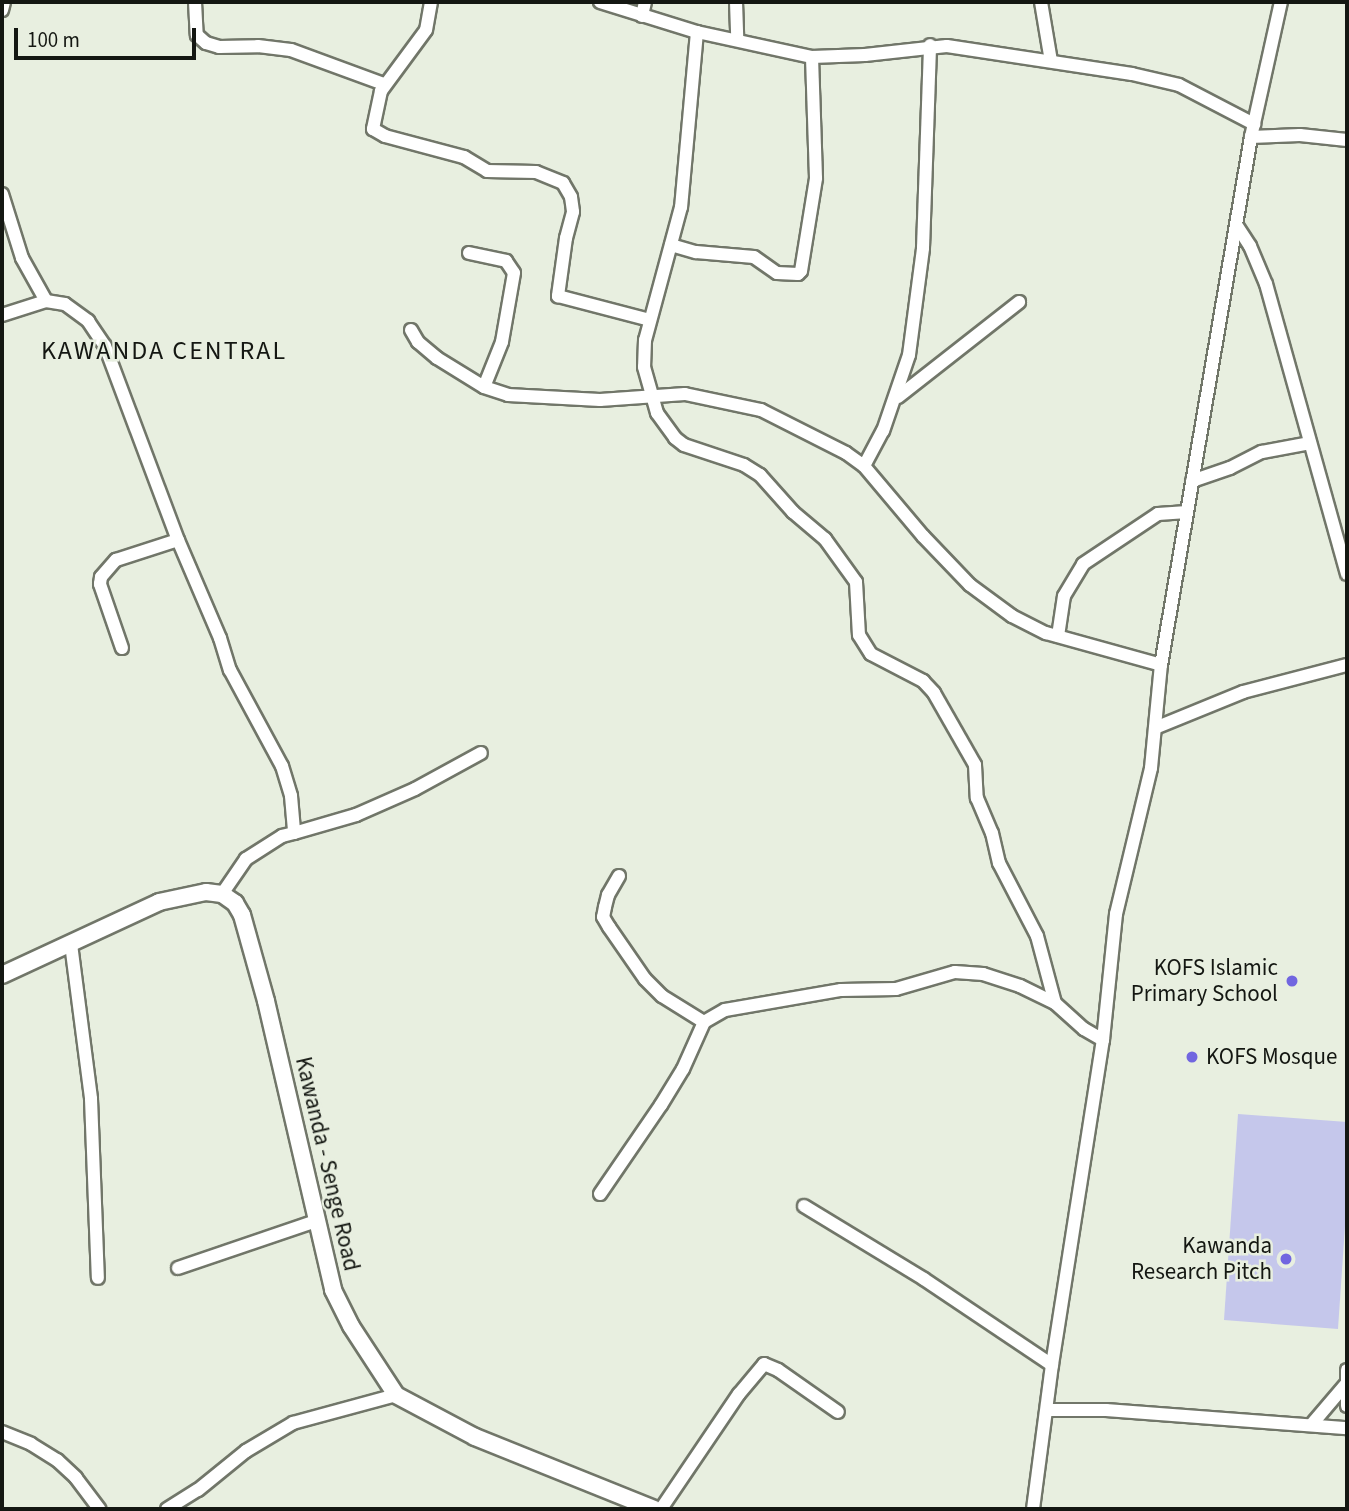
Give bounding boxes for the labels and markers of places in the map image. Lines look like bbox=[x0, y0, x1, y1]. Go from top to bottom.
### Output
place label: KOFS Islamic Primary School bbox=[1131, 954, 1278, 1008]
marker: KOFS Islamic Primary School bbox=[1284, 973, 1300, 989]
place label: KOFS Mosque bbox=[1206, 1043, 1337, 1071]
marker: KOFS Mosque bbox=[1184, 1049, 1200, 1065]
place label: Kawanda Research Pitch bbox=[1131, 1232, 1272, 1286]
marker: Kawanda Research Pitch bbox=[1278, 1251, 1294, 1267]

